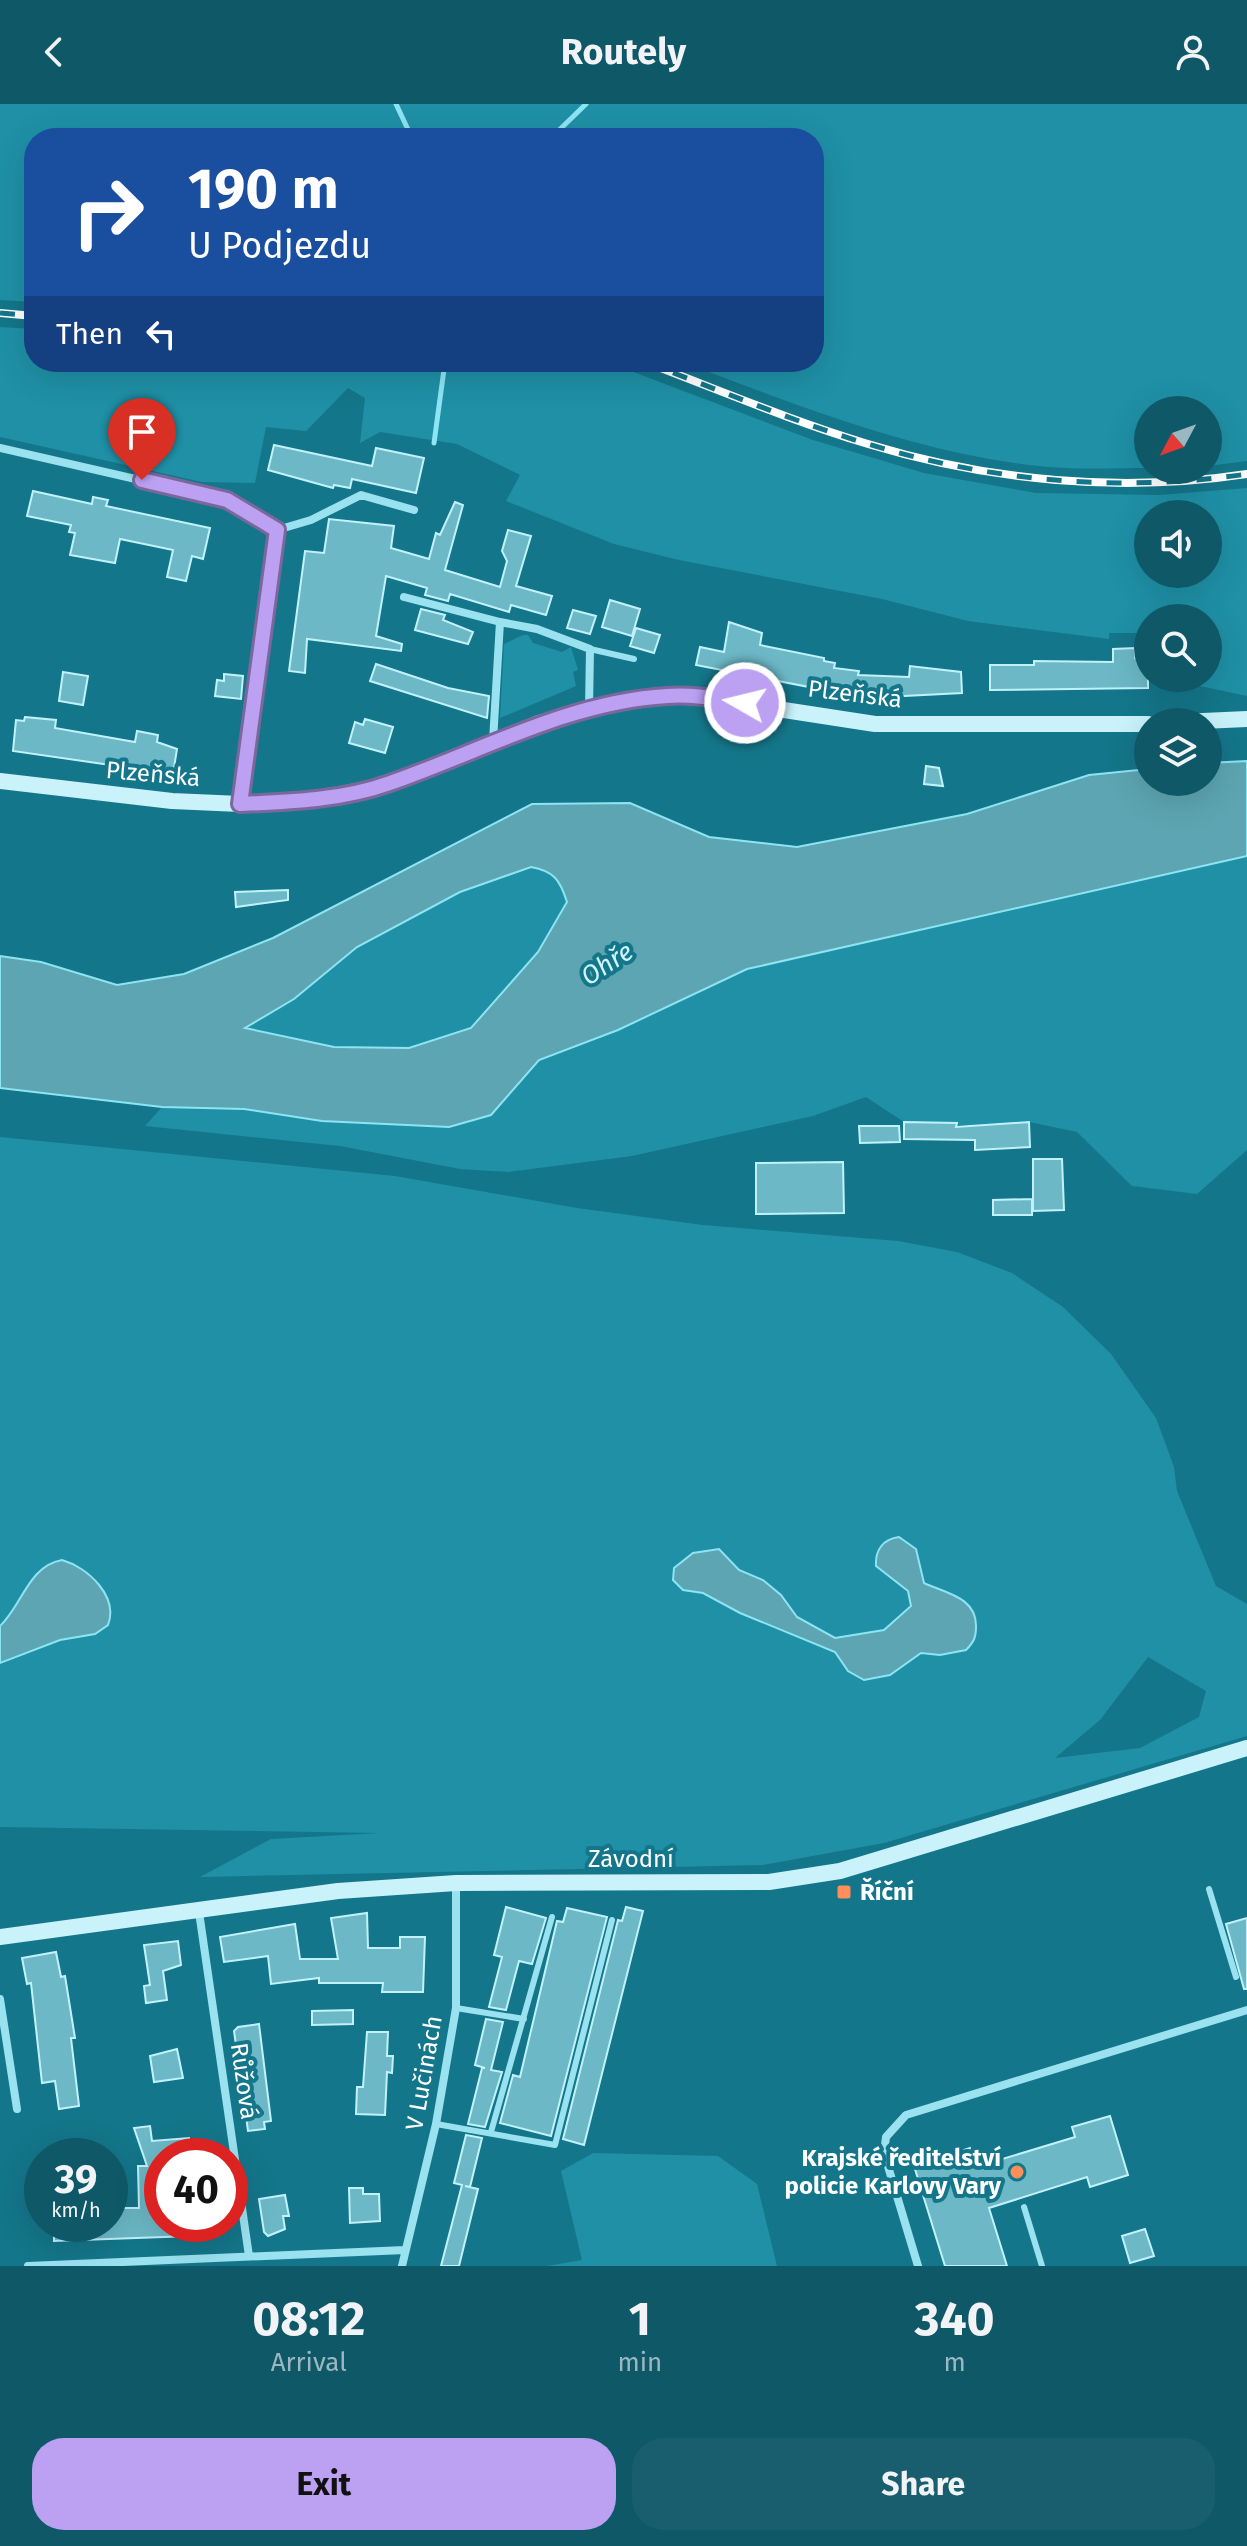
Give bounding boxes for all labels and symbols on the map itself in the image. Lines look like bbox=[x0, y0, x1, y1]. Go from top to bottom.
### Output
north arrow bbox=[1134, 396, 1222, 484]
pin bbox=[108, 398, 176, 480]
position arrow bbox=[703, 661, 787, 745]
street label: Plzeňská bbox=[806, 674, 904, 714]
street label: Plzeňská bbox=[105, 756, 201, 792]
water label: Ohře bbox=[575, 936, 639, 992]
street label: Závodní bbox=[588, 1845, 674, 1873]
place label: Říční bbox=[860, 1877, 914, 1906]
marker: Říční bbox=[835, 1883, 853, 1901]
street label: V Lučinách bbox=[400, 2013, 448, 2133]
street label: Růžová bbox=[225, 2041, 263, 2121]
speed limit sign: 40 bbox=[144, 2138, 248, 2242]
place label: Krajské ředitelství policie Karlovy Vary bbox=[785, 2144, 1002, 2200]
marker: Krajské ředitelství policie Karlovy Vary bbox=[1008, 2163, 1026, 2181]

